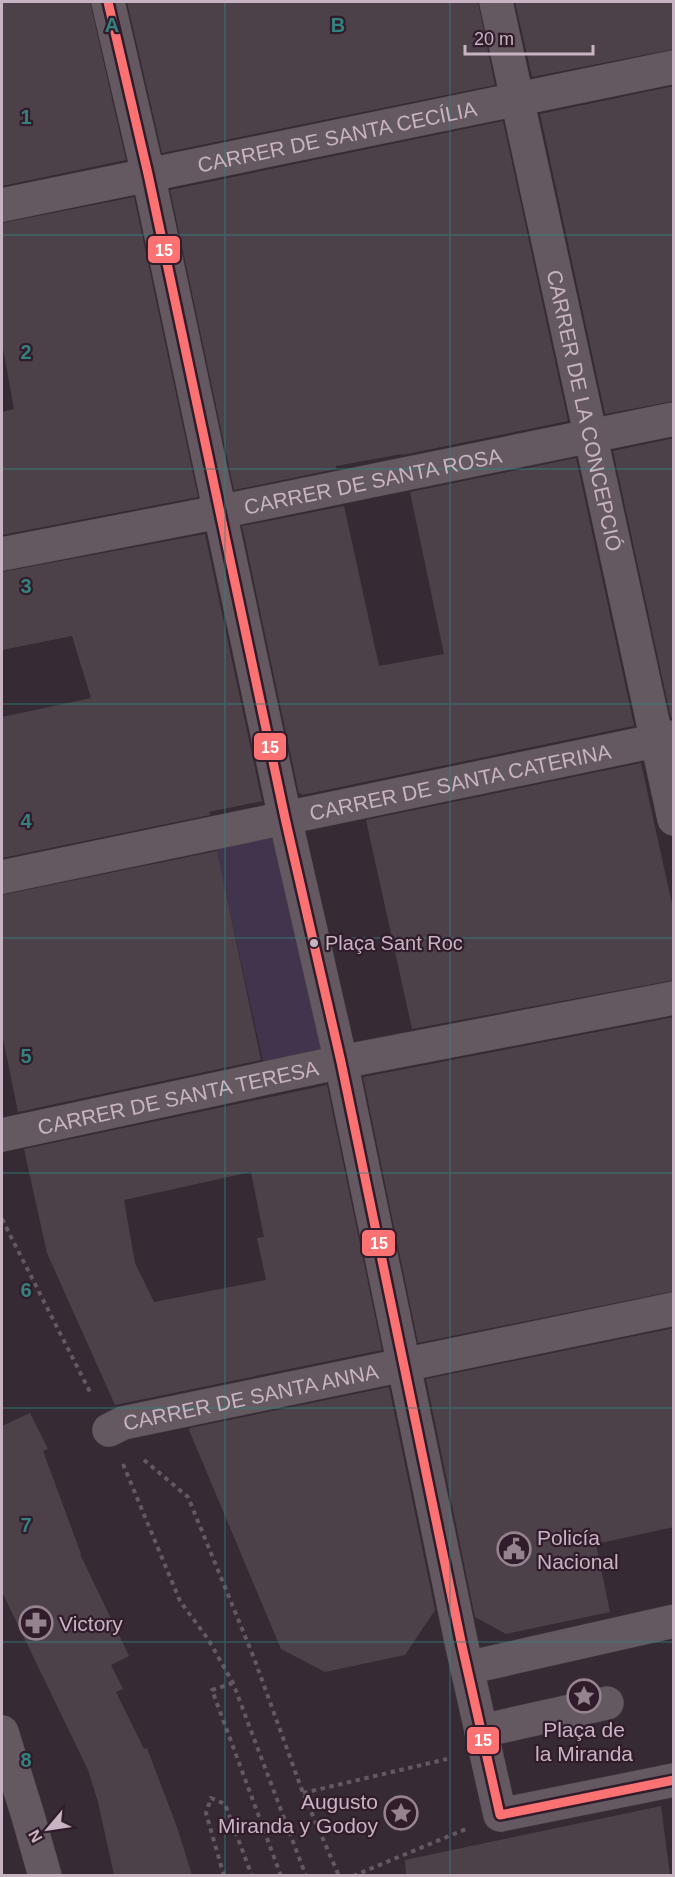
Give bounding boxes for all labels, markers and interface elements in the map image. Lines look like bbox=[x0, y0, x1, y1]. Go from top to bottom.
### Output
text: A bbox=[105, 14, 119, 36]
text: B bbox=[331, 14, 345, 36]
scale bar bbox=[465, 18, 592, 56]
text: 20 m bbox=[474, 29, 514, 49]
street label: CARRER DE SANTA CECÍLIA bbox=[195, 96, 479, 176]
text: 1 bbox=[20, 106, 32, 128]
line badge: 15 bbox=[147, 235, 181, 264]
text: 15 bbox=[155, 242, 173, 259]
street label: CARRER DE LA CONCEPCIÓ bbox=[543, 268, 627, 553]
text: 2 bbox=[20, 341, 32, 363]
street label: CARRER DE SANTA ROSA bbox=[242, 443, 504, 518]
text: 3 bbox=[20, 575, 32, 597]
line badge: 15 bbox=[253, 732, 287, 761]
text: 15 bbox=[261, 739, 279, 756]
street label: CARRER DE SANTA CATERINA bbox=[307, 739, 613, 824]
text: 4 bbox=[20, 810, 32, 832]
place label: Plaça Sant Roc bbox=[325, 932, 463, 954]
marker: Plaça Sant Roc bbox=[308, 937, 320, 949]
text: 5 bbox=[20, 1045, 32, 1067]
street label: CARRER DE SANTA TERESA bbox=[36, 1056, 320, 1139]
line badge: 15 bbox=[361, 1229, 396, 1257]
text: 15 bbox=[370, 1235, 388, 1252]
text: 6 bbox=[20, 1279, 32, 1301]
street label: CARRER DE SANTA ANNA bbox=[121, 1359, 380, 1434]
text: 7 bbox=[20, 1514, 32, 1536]
place label: Policía Nacional bbox=[537, 1526, 619, 1573]
public building icon: Policía Nacional bbox=[496, 1531, 532, 1567]
pharmacy icon: Victory bbox=[18, 1605, 54, 1641]
place label: Victory bbox=[59, 1612, 123, 1635]
place icon: Plaça de la Miranda bbox=[566, 1678, 602, 1714]
place label: Plaça de la Miranda bbox=[535, 1718, 633, 1765]
line badge: 15 bbox=[466, 1726, 500, 1755]
text: 15 bbox=[474, 1732, 492, 1749]
text: 8 bbox=[20, 1749, 32, 1771]
place label: Augusto Miranda y Godoy bbox=[218, 1790, 378, 1837]
place icon: Augusto Miranda y Godoy bbox=[383, 1795, 419, 1831]
north arrow bbox=[18, 1799, 78, 1859]
text: N bbox=[25, 1827, 46, 1845]

